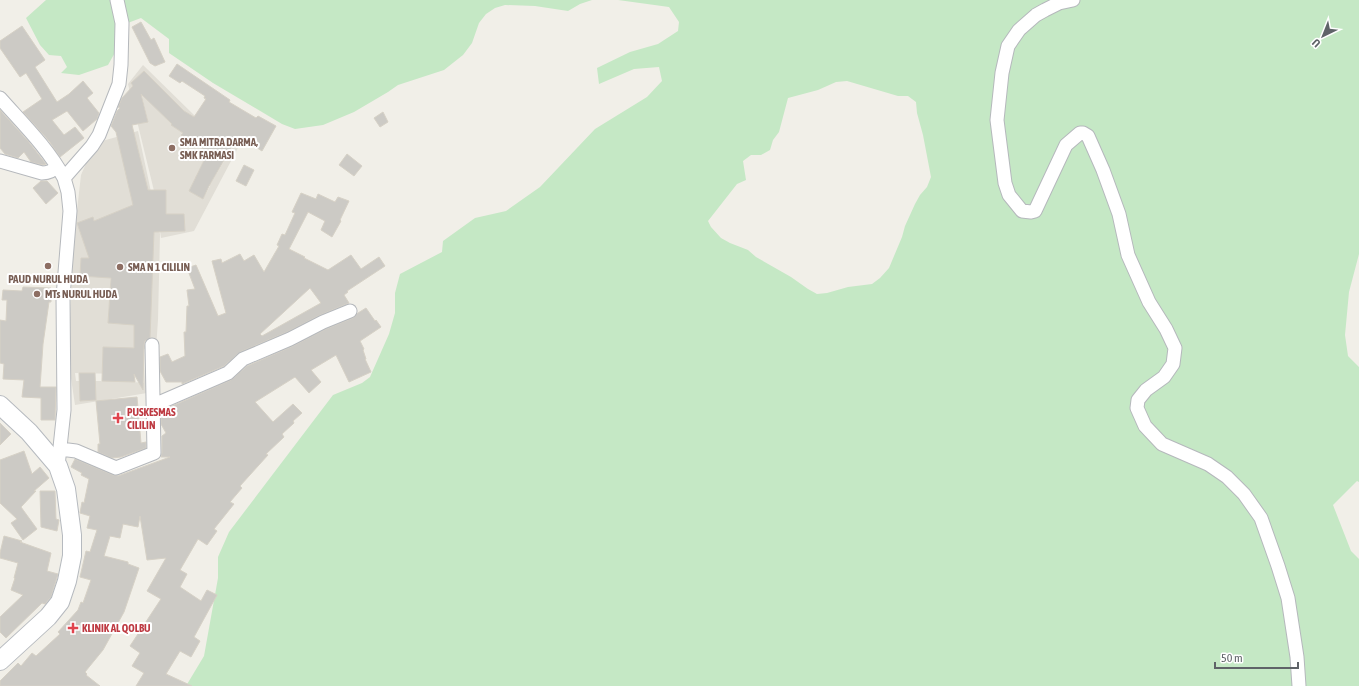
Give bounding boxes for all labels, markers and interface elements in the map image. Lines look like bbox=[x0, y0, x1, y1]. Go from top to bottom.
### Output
north arrow bbox=[1303, 16, 1343, 56]
text: U bbox=[1310, 37, 1323, 50]
place label: SMA MITRA DARMA, SMK FARMASI bbox=[180, 136, 258, 161]
marker: SMA MITRA DARMA, SMK FARMASI bbox=[167, 143, 177, 153]
marker: PAUD NURUL HUDA bbox=[43, 261, 53, 271]
place label: SMA N 1 CILILIN bbox=[128, 261, 190, 273]
marker: SMA N 1 CILILIN bbox=[115, 262, 125, 272]
place label: PAUD NURUL HUDA bbox=[8, 273, 88, 285]
place label: MTs NURUL HUDA bbox=[45, 288, 118, 300]
marker: MTs NURUL HUDA bbox=[32, 289, 42, 299]
place label: PUSKESMAS CILILIN bbox=[127, 406, 176, 431]
marker: PUSKESMAS CILILIN bbox=[112, 412, 124, 424]
marker: KLINIK AL QOLBU bbox=[67, 622, 79, 634]
place label: KLINIK AL QOLBU bbox=[82, 622, 151, 634]
scale bar bbox=[1215, 644, 1298, 670]
text: 50 m bbox=[1221, 651, 1243, 665]

